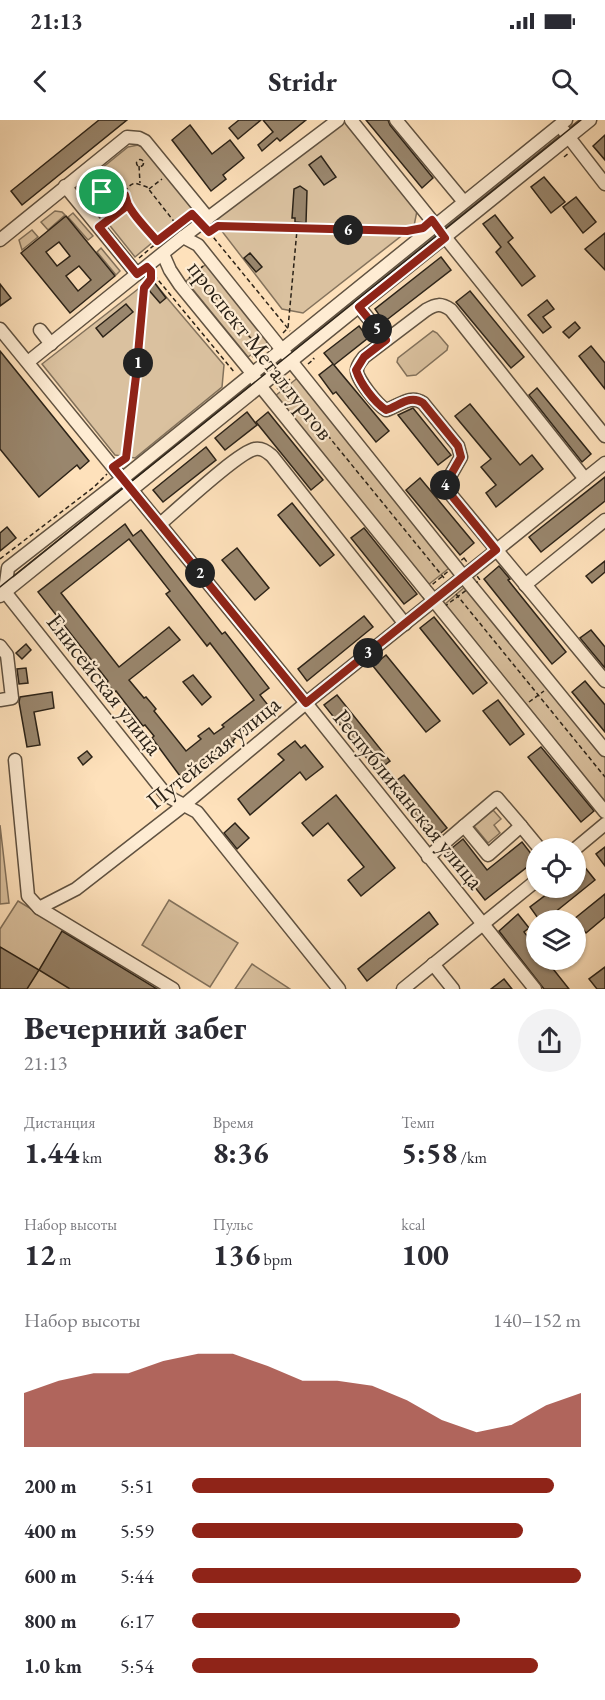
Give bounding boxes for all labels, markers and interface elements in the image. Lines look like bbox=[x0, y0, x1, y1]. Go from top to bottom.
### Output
text: 21:13 bbox=[30, 7, 83, 36]
text: Stridr bbox=[268, 64, 337, 99]
icon: back bbox=[24, 65, 57, 98]
icon: search bbox=[548, 65, 581, 98]
pin bbox=[76, 166, 127, 217]
icon: arrive bbox=[85, 175, 118, 208]
pin: 6 bbox=[333, 215, 363, 245]
text: 6 bbox=[344, 219, 352, 240]
street label: проспект Металлургов bbox=[181, 254, 341, 446]
pin: 5 bbox=[362, 314, 392, 344]
text: 5 bbox=[373, 318, 381, 339]
pin: 1 bbox=[123, 348, 153, 378]
text: 1 bbox=[134, 352, 142, 373]
pin: 4 bbox=[430, 470, 460, 500]
text: 4 bbox=[441, 474, 449, 495]
pin: 2 bbox=[185, 558, 215, 588]
text: 2 bbox=[196, 562, 204, 583]
street label: Енисейская улица bbox=[40, 607, 170, 762]
pin: 3 bbox=[353, 638, 383, 668]
text: 3 bbox=[364, 642, 372, 663]
street label: Путейская улица bbox=[140, 688, 287, 816]
street label: Республиканская улица bbox=[327, 703, 491, 896]
map controls bbox=[526, 838, 586, 970]
button: locate bbox=[526, 838, 586, 898]
button: layers bbox=[526, 910, 586, 970]
text: Вечерний забег bbox=[24, 1006, 246, 1049]
button: share bbox=[518, 1009, 581, 1072]
text: 21:13 bbox=[24, 1050, 67, 1076]
text: Дистанция bbox=[24, 1112, 95, 1133]
text: Время bbox=[213, 1112, 254, 1133]
text: Темп bbox=[401, 1112, 435, 1133]
text: 1.44 bbox=[24, 1133, 79, 1172]
text: 8:36 bbox=[213, 1133, 269, 1172]
text: 5:58 bbox=[401, 1133, 457, 1172]
text: km bbox=[79, 1147, 102, 1168]
text: /km bbox=[457, 1147, 487, 1168]
text: Набор высоты bbox=[24, 1214, 117, 1235]
text: Пульс bbox=[213, 1214, 253, 1235]
text: kcal bbox=[401, 1214, 425, 1235]
text: 12 bbox=[24, 1235, 56, 1274]
text: 136 bbox=[213, 1235, 260, 1274]
text: 100 bbox=[401, 1235, 449, 1274]
text: m bbox=[56, 1249, 71, 1270]
text: bpm bbox=[260, 1249, 292, 1270]
text: Набор высоты bbox=[24, 1307, 140, 1333]
text: 140–152 m bbox=[493, 1307, 581, 1333]
text: 200 m bbox=[24, 1473, 77, 1499]
text: 5:51 bbox=[120, 1473, 154, 1499]
text: 400 m bbox=[24, 1518, 77, 1544]
text: 5:59 bbox=[120, 1518, 154, 1544]
text: 600 m bbox=[24, 1563, 77, 1589]
text: 5:44 bbox=[120, 1563, 154, 1589]
text: 800 m bbox=[24, 1608, 77, 1634]
text: 6:17 bbox=[120, 1608, 154, 1634]
text: 1.0 km bbox=[24, 1653, 82, 1679]
text: 5:54 bbox=[120, 1653, 154, 1679]

